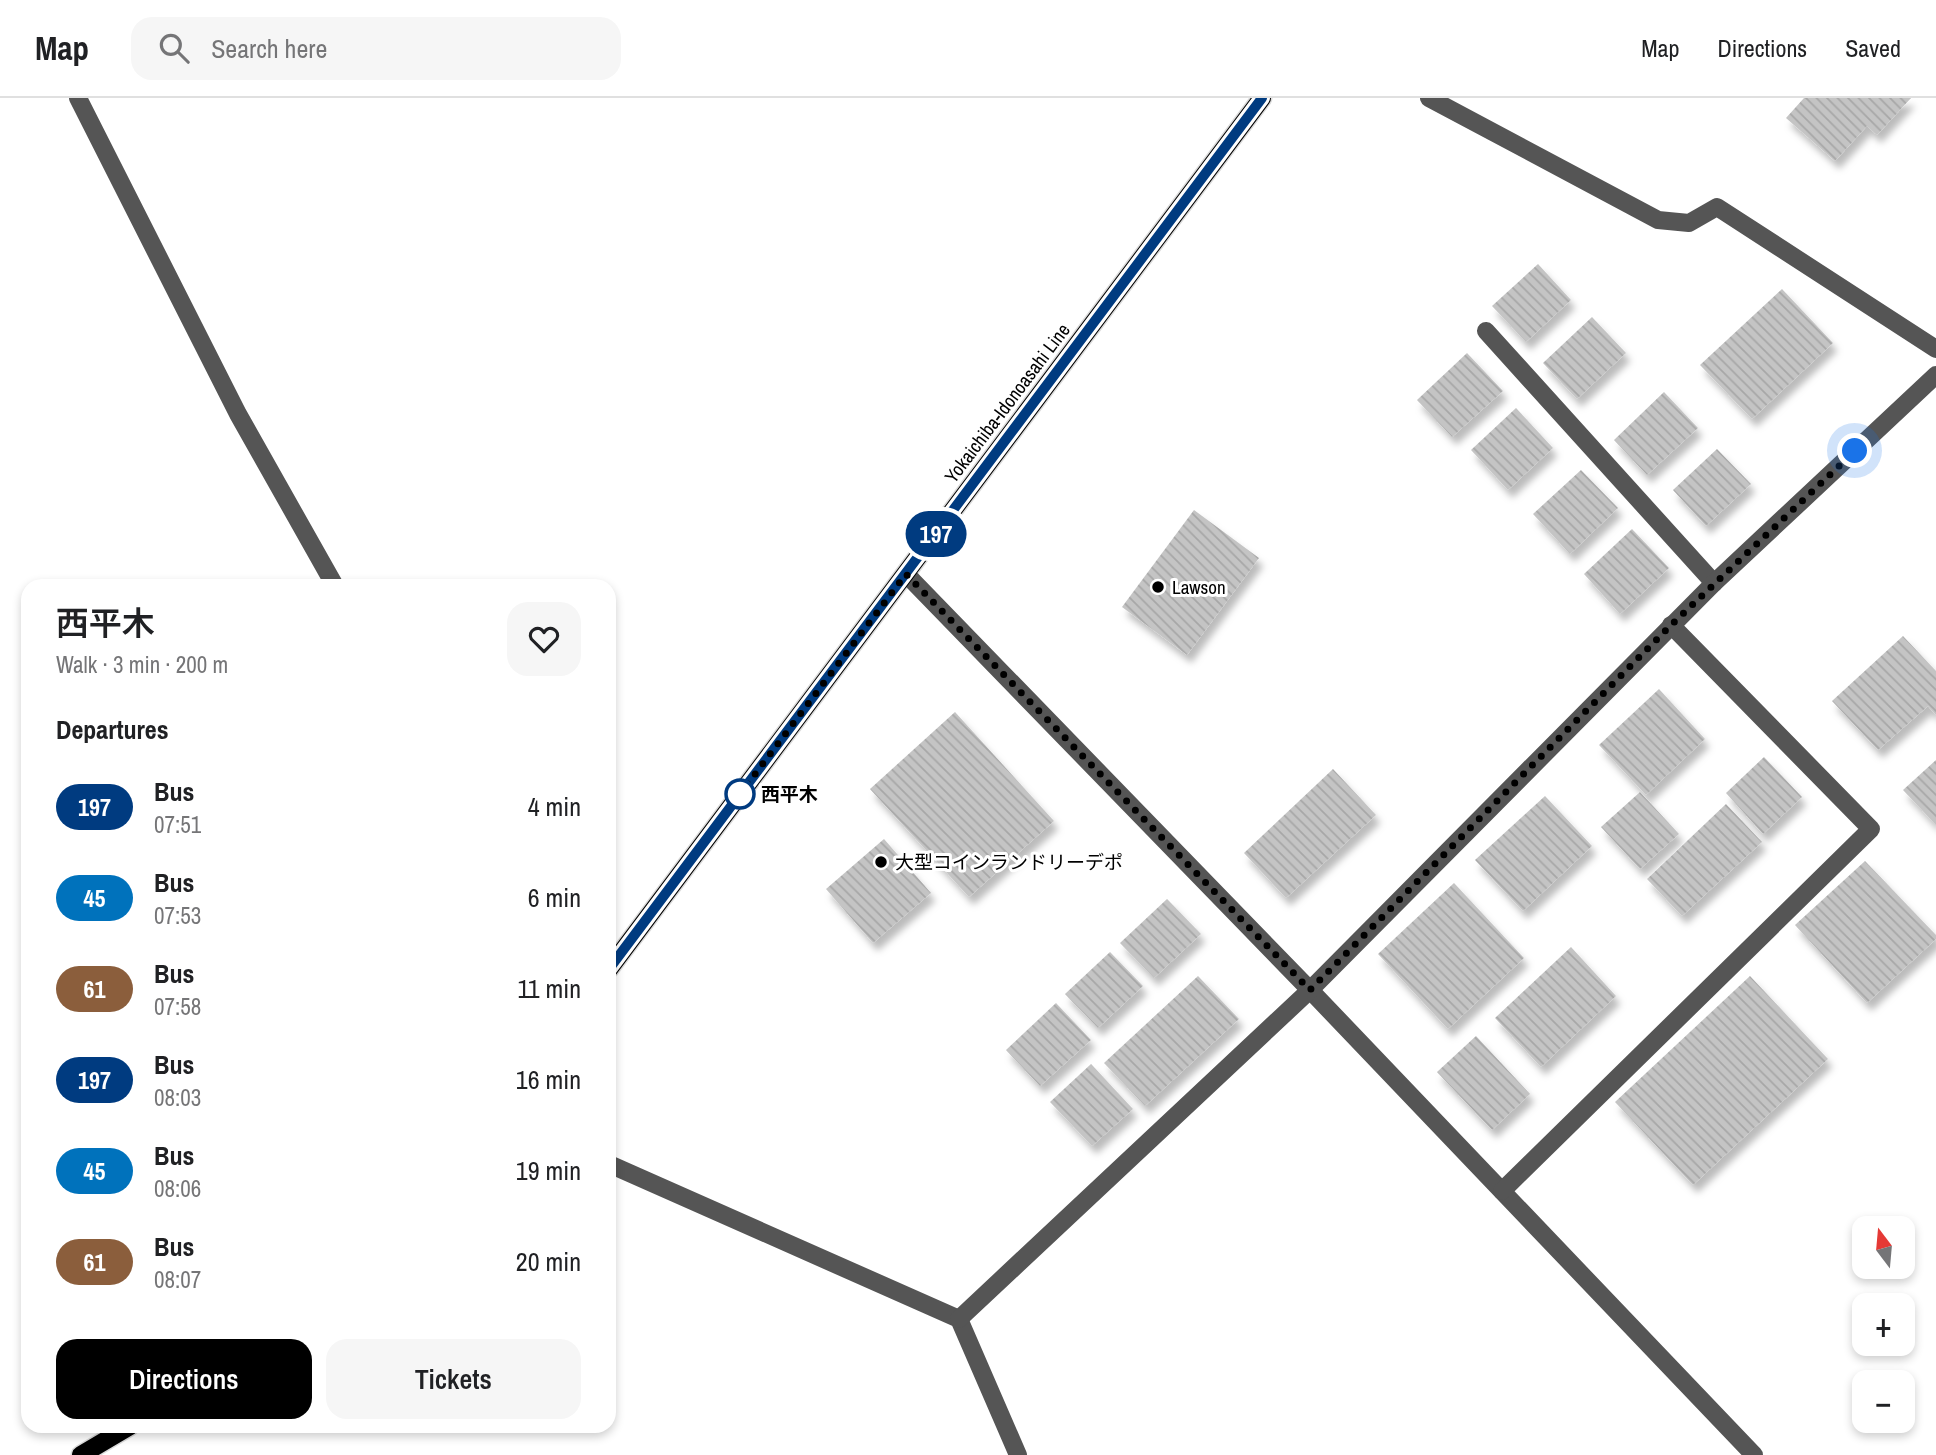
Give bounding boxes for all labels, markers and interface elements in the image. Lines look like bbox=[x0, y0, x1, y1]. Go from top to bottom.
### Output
search box bbox=[131, 17, 621, 80]
text: Map bbox=[35, 26, 89, 70]
icon: search bbox=[155, 29, 193, 67]
text: Search here bbox=[211, 31, 327, 66]
text: Map bbox=[1641, 32, 1679, 64]
text: Directions bbox=[1717, 32, 1807, 64]
text: Saved bbox=[1845, 32, 1901, 64]
street label: Yokaichiba-Idonoasahi Line bbox=[938, 318, 1076, 488]
your location bbox=[1837, 433, 1872, 468]
line badge: 197 bbox=[896, 511, 976, 557]
text: 197 bbox=[920, 518, 952, 550]
place label: Lawson bbox=[1172, 574, 1226, 600]
marker: Lawson bbox=[1150, 579, 1166, 595]
text: 西平木 bbox=[56, 601, 155, 645]
button: heart bbox=[507, 602, 581, 676]
text: Walk · 3 min · 200 m bbox=[56, 649, 228, 680]
text: Departures bbox=[56, 712, 169, 747]
text: Bus bbox=[154, 774, 194, 809]
marker: 西平木 bbox=[725, 779, 755, 809]
place label: 西平木 bbox=[761, 781, 818, 807]
text: 4 min bbox=[528, 789, 581, 824]
text: 197 bbox=[78, 791, 111, 823]
text: 07:51 bbox=[154, 809, 201, 840]
place label: 大型コインランドリーデポ bbox=[895, 849, 1123, 875]
marker: 大型コインランドリーデポ bbox=[873, 854, 889, 870]
text: Bus bbox=[154, 865, 194, 900]
text: 6 min bbox=[528, 880, 581, 915]
text: 45 bbox=[84, 882, 105, 914]
text: 07:53 bbox=[154, 900, 201, 931]
text: Bus bbox=[154, 956, 194, 991]
text: 11 min bbox=[517, 971, 581, 1006]
text: 61 bbox=[84, 973, 105, 1005]
text: 07:58 bbox=[154, 991, 201, 1022]
text: Bus bbox=[154, 1047, 194, 1082]
text: 16 min bbox=[516, 1062, 581, 1097]
text: 197 bbox=[78, 1064, 111, 1096]
text: 08:03 bbox=[154, 1082, 201, 1113]
text: Bus bbox=[154, 1138, 194, 1173]
text: 19 min bbox=[516, 1153, 581, 1188]
text: 45 bbox=[84, 1155, 105, 1187]
text: 08:06 bbox=[154, 1173, 201, 1204]
north arrow bbox=[1852, 1216, 1914, 1279]
map controls bbox=[1852, 1216, 1915, 1433]
text: Bus bbox=[154, 1229, 194, 1264]
text: 20 min bbox=[516, 1244, 581, 1279]
text: 61 bbox=[84, 1246, 105, 1278]
text: 08:07 bbox=[154, 1264, 201, 1295]
button: + bbox=[1852, 1293, 1915, 1356]
button: Directions bbox=[56, 1339, 312, 1419]
button: Tickets bbox=[326, 1339, 581, 1419]
button: − bbox=[1852, 1370, 1915, 1433]

